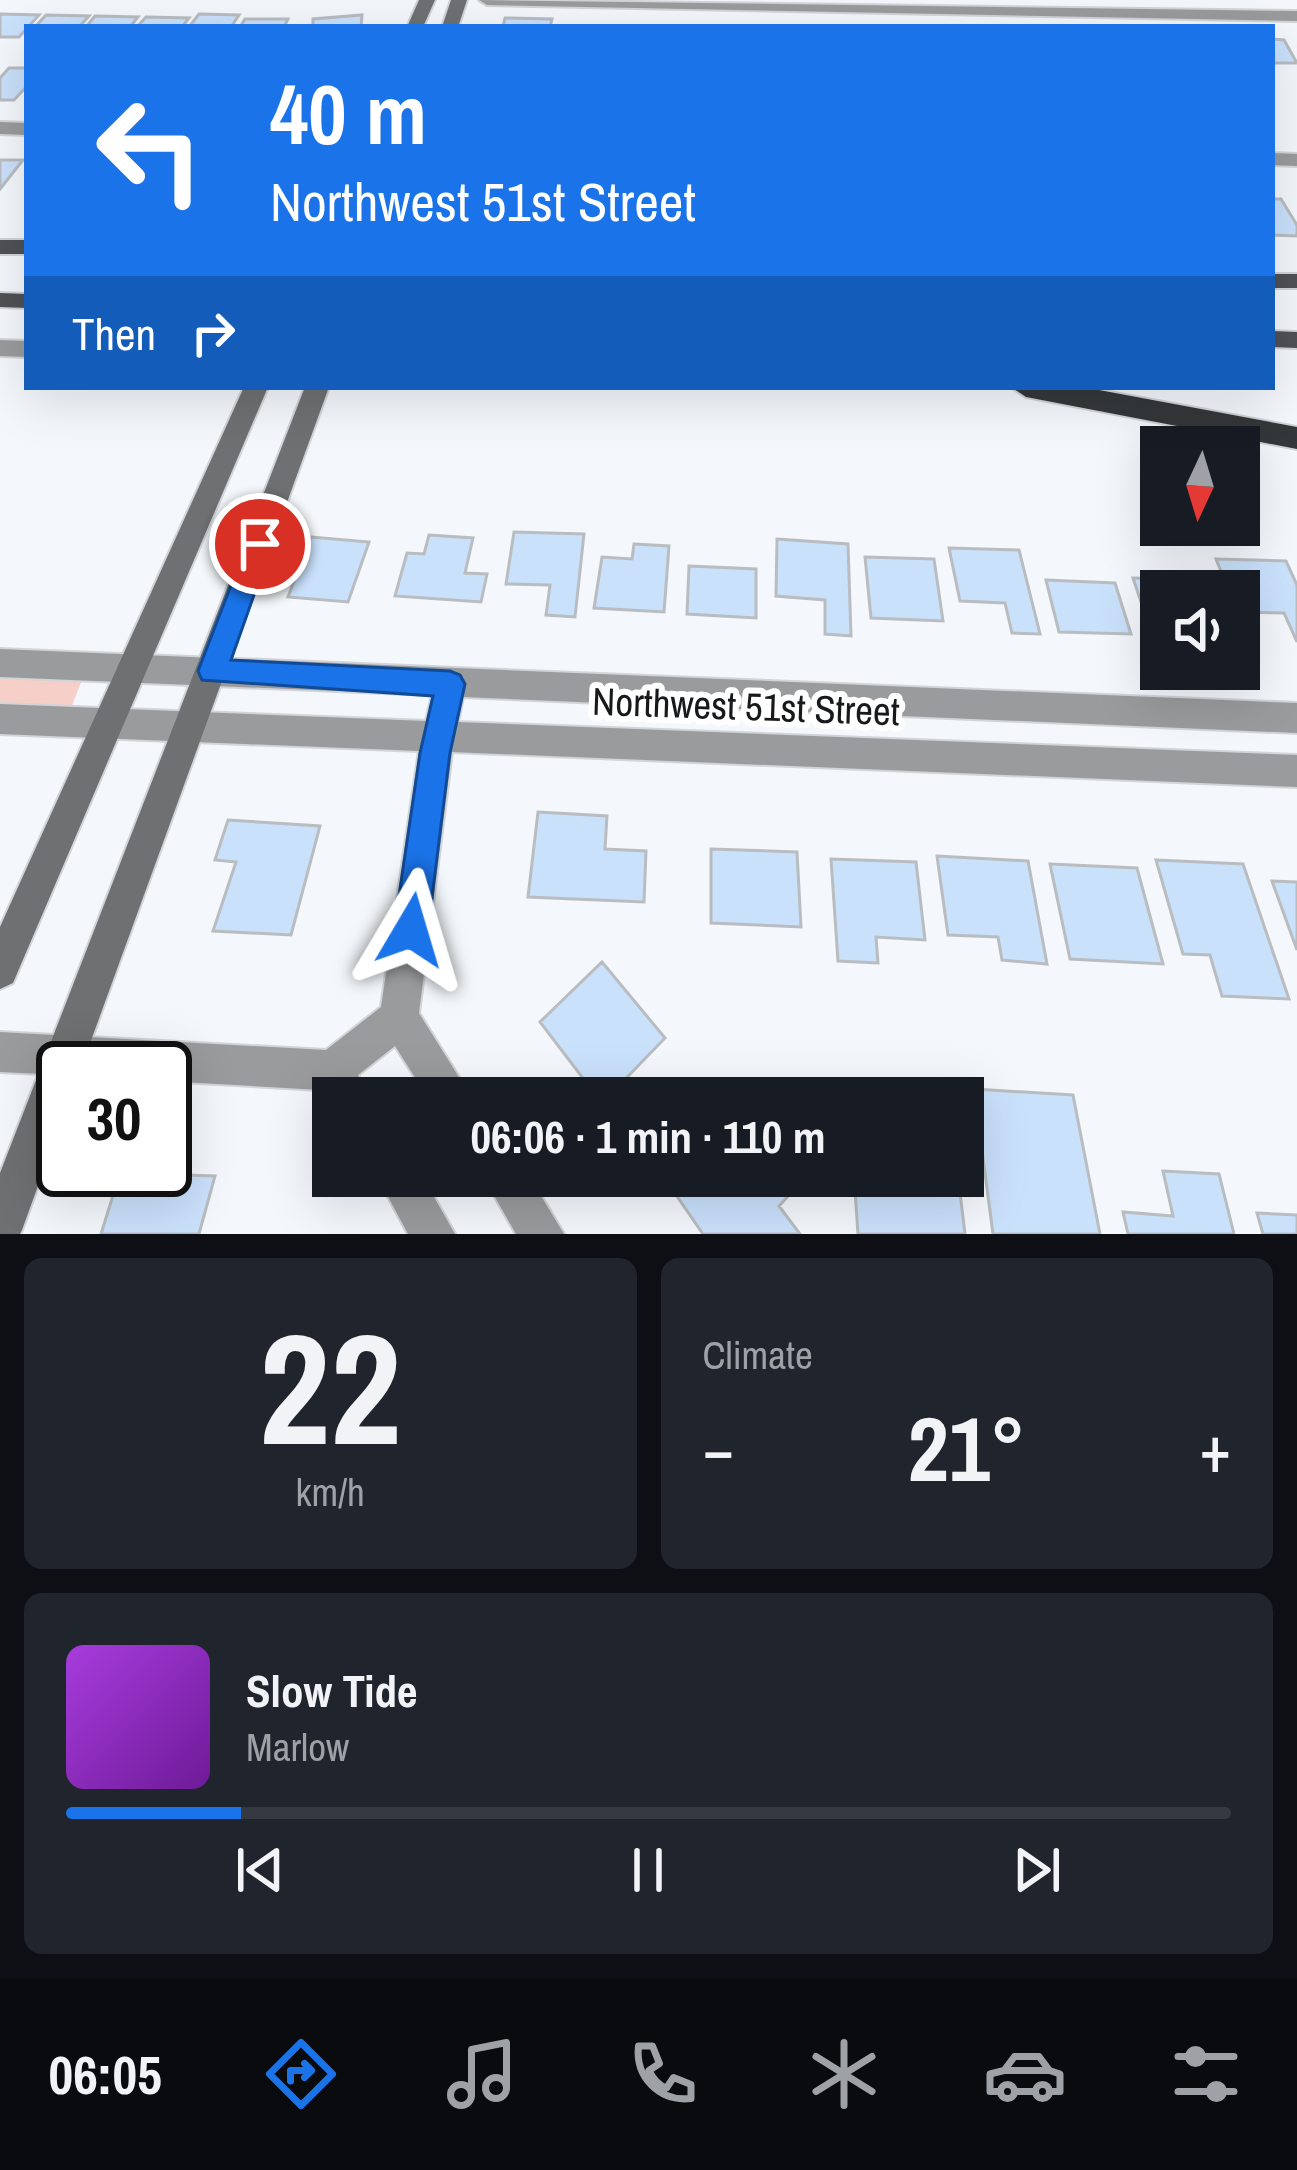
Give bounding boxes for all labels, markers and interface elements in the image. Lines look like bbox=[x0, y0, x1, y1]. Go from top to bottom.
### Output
text: 40 m bbox=[270, 57, 427, 170]
icon: left bbox=[72, 72, 228, 228]
text: Northwest 51st Street bbox=[270, 165, 696, 238]
icon: right bbox=[180, 300, 246, 366]
text: Then bbox=[72, 303, 156, 364]
north arrow bbox=[1140, 426, 1260, 546]
map controls bbox=[1140, 426, 1260, 690]
pin bbox=[209, 493, 311, 595]
icon: arrive bbox=[227, 511, 293, 577]
button: sound bbox=[1140, 570, 1260, 690]
street label: Northwest 51st Street bbox=[591, 675, 901, 737]
position arrow bbox=[348, 867, 474, 993]
speed limit sign: 30 bbox=[36, 1041, 192, 1197]
text: 06:06 · 1 min · 110 m bbox=[471, 1106, 825, 1167]
text: 22 bbox=[259, 1283, 401, 1493]
text: Climate bbox=[703, 1329, 813, 1381]
text: 21° bbox=[908, 1388, 1026, 1509]
text: − bbox=[703, 1404, 734, 1493]
text: + bbox=[1199, 1404, 1231, 1493]
text: km/h bbox=[296, 1466, 365, 1518]
text: Slow Tide bbox=[246, 1660, 418, 1721]
text: Marlow bbox=[246, 1721, 349, 1773]
icon: previous bbox=[227, 1837, 293, 1903]
icon: pause bbox=[615, 1837, 681, 1903]
icon: next bbox=[1004, 1837, 1070, 1903]
icon: directions bbox=[259, 2032, 343, 2116]
icon: music bbox=[440, 2032, 524, 2116]
icon: phone bbox=[621, 2032, 705, 2116]
icon: climate bbox=[802, 2032, 886, 2116]
icon: car bbox=[983, 2032, 1067, 2116]
icon: filters bbox=[1164, 2032, 1248, 2116]
text: 06:05 bbox=[49, 2038, 162, 2111]

